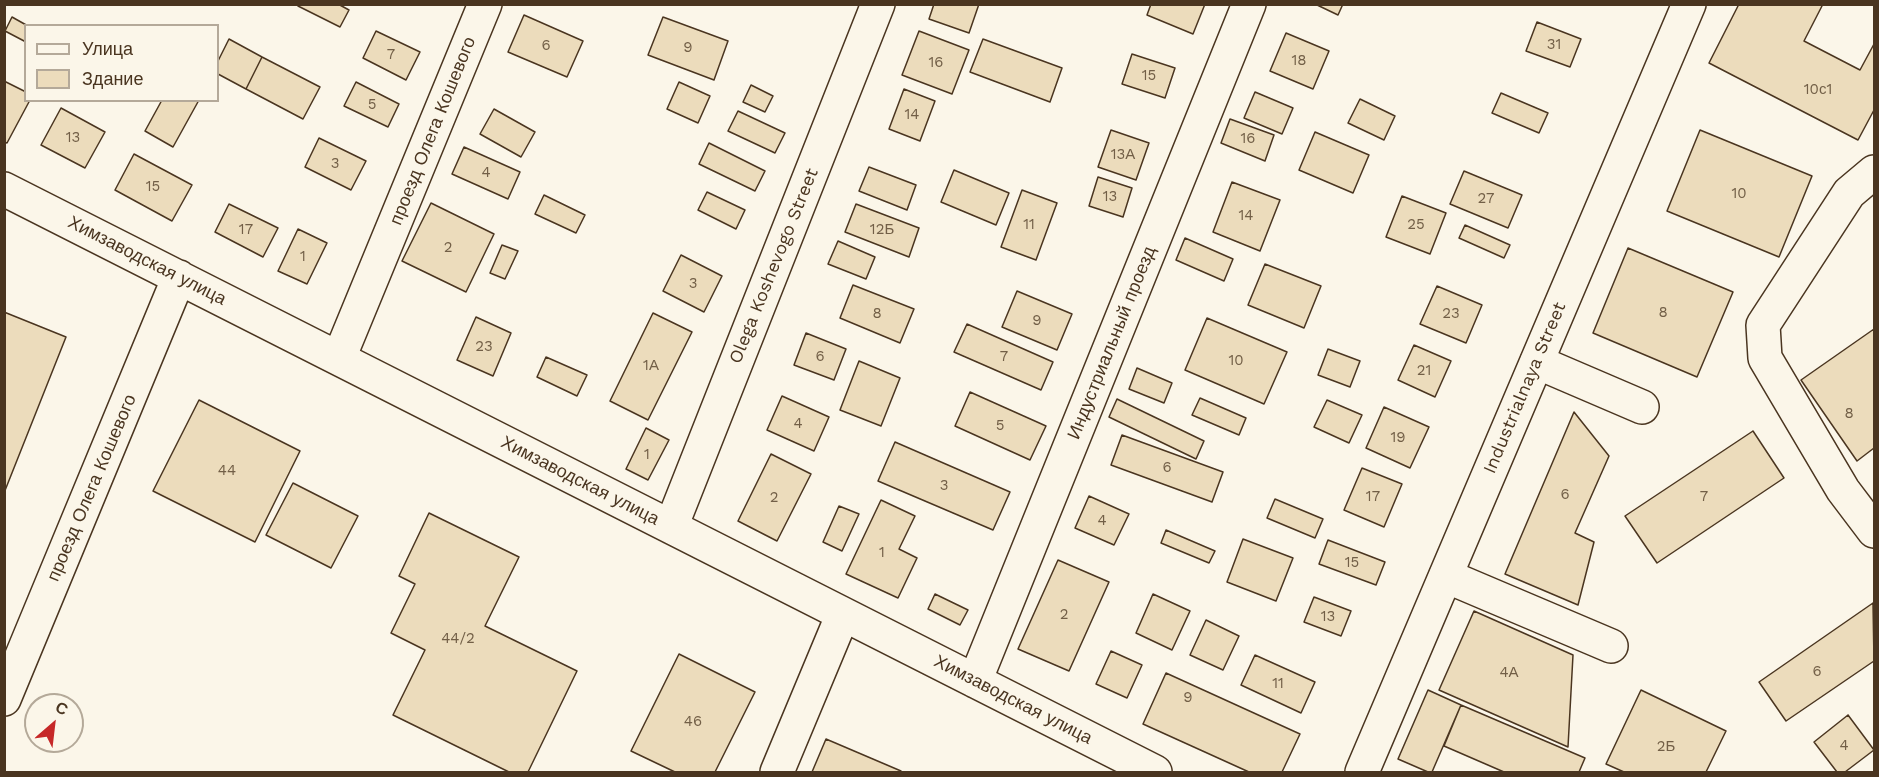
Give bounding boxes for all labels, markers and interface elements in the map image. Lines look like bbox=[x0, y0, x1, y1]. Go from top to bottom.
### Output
legend bbox=[24, 24, 219, 102]
street label: проезд Олега Кошевого bbox=[385, 34, 481, 228]
house number: 31 bbox=[1547, 36, 1561, 54]
house number: 6 bbox=[541, 37, 551, 55]
text: Улица bbox=[82, 38, 133, 59]
house number: 9 bbox=[683, 39, 693, 57]
house number: 7 bbox=[387, 46, 395, 64]
house number: 18 bbox=[1291, 52, 1307, 70]
house number: 16 bbox=[929, 54, 943, 72]
house number: 15 bbox=[1142, 67, 1156, 85]
text: Здание bbox=[82, 68, 143, 89]
house number: 10с1 bbox=[1804, 81, 1832, 99]
house number: 5 bbox=[368, 96, 376, 114]
house number: 14 bbox=[904, 106, 920, 124]
house number: 13 bbox=[66, 129, 80, 147]
house number: 16 bbox=[1241, 130, 1255, 148]
house number: 13А bbox=[1111, 146, 1135, 164]
house number: 3 bbox=[331, 155, 339, 173]
house number: 4 bbox=[481, 164, 491, 182]
street label: Olega Koshevogo Street bbox=[725, 165, 823, 367]
house number: 15 bbox=[146, 178, 160, 196]
house number: 10 bbox=[1731, 185, 1747, 203]
house number: 13 bbox=[1103, 188, 1117, 206]
house number: 27 bbox=[1478, 190, 1494, 208]
house number: 14 bbox=[1238, 207, 1254, 225]
street label: Химзаводская улица bbox=[64, 212, 230, 310]
house number: 11 bbox=[1023, 216, 1035, 234]
house number: 25 bbox=[1407, 216, 1425, 234]
house number: 17 bbox=[239, 221, 253, 239]
house number: 12Б bbox=[870, 221, 894, 239]
house number: 2 bbox=[444, 239, 452, 257]
street label: Индустриальный проезд bbox=[1063, 243, 1161, 443]
house number: 1 bbox=[300, 248, 306, 266]
house number: 3 bbox=[689, 275, 697, 293]
street label: Industrialnaya Street bbox=[1479, 299, 1571, 477]
house number: 8 bbox=[1658, 304, 1668, 322]
house number: 8 bbox=[872, 305, 882, 323]
house number: 23 bbox=[1442, 305, 1460, 323]
house number: 9 bbox=[1032, 312, 1042, 330]
house number: 23 bbox=[475, 338, 493, 356]
house number: 6 bbox=[815, 348, 825, 366]
house number: 7 bbox=[1000, 348, 1008, 366]
house number: 10 bbox=[1228, 352, 1244, 370]
house number: 1А bbox=[643, 357, 659, 375]
house number: 21 bbox=[1417, 362, 1431, 380]
street label: проезд Олега Кошевого bbox=[43, 391, 141, 585]
house number: 8 bbox=[1844, 405, 1854, 423]
house number: 4 bbox=[793, 415, 803, 433]
house number: 5 bbox=[996, 417, 1004, 435]
house number: 19 bbox=[1390, 429, 1406, 447]
street label: Химзаводская улица bbox=[497, 432, 663, 530]
house number: 1 bbox=[644, 446, 650, 464]
house number: 6 bbox=[1162, 459, 1172, 477]
house number: 44 bbox=[218, 462, 236, 480]
house number: 3 bbox=[940, 477, 948, 495]
house number: 6 bbox=[1560, 486, 1570, 504]
house number: 17 bbox=[1366, 488, 1380, 506]
house number: 7 bbox=[1700, 488, 1708, 506]
house number: 2 bbox=[770, 489, 778, 507]
house number: 4 bbox=[1097, 512, 1107, 530]
house number: 1 bbox=[879, 544, 885, 562]
house number: 15 bbox=[1345, 554, 1359, 572]
house number: 2 bbox=[1060, 606, 1068, 624]
house number: 13 bbox=[1321, 608, 1335, 626]
house number: 44/2 bbox=[441, 630, 475, 648]
street label: Химзаводская улица bbox=[930, 651, 1096, 749]
house number: 6 bbox=[1812, 663, 1822, 681]
house number: 4А bbox=[1499, 664, 1519, 682]
house number: 11 bbox=[1272, 675, 1284, 693]
house number: 9 bbox=[1183, 689, 1193, 707]
north arrow bbox=[24, 693, 84, 753]
text: С bbox=[52, 697, 71, 720]
house number: 46 bbox=[684, 713, 702, 731]
house number: 4 bbox=[1839, 737, 1849, 755]
house number: 2Б bbox=[1657, 738, 1675, 756]

